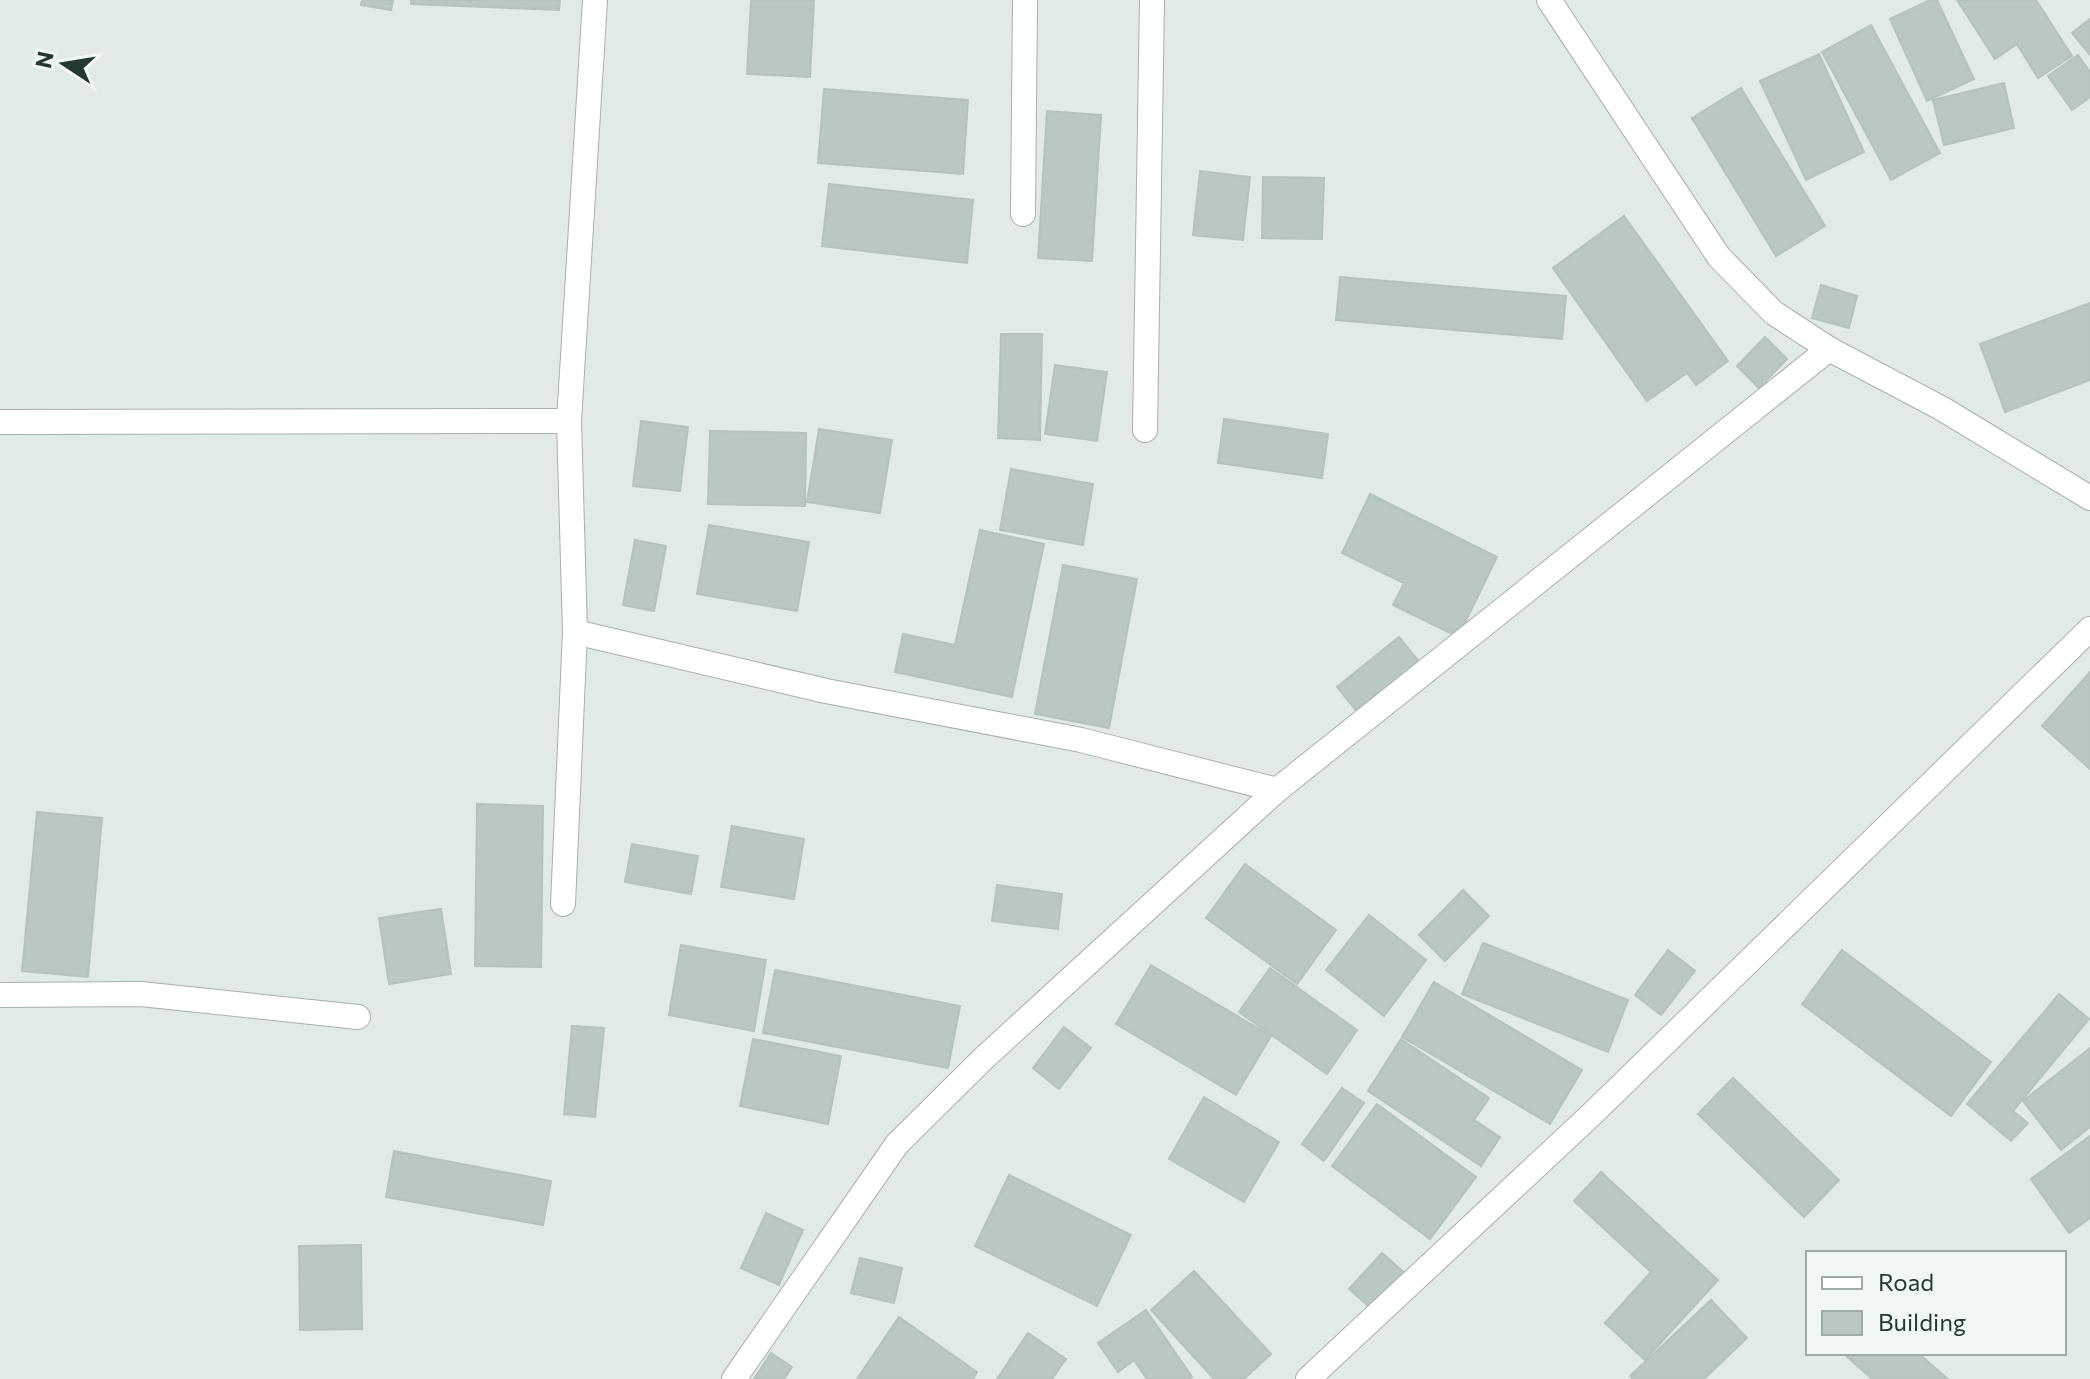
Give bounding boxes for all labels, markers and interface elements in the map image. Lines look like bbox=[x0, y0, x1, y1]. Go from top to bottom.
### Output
north arrow bbox=[24, 24, 104, 104]
text: N bbox=[29, 49, 59, 71]
legend bbox=[1806, 1251, 2066, 1355]
text: Road bbox=[1878, 1267, 1934, 1296]
text: Building bbox=[1878, 1307, 1966, 1336]

